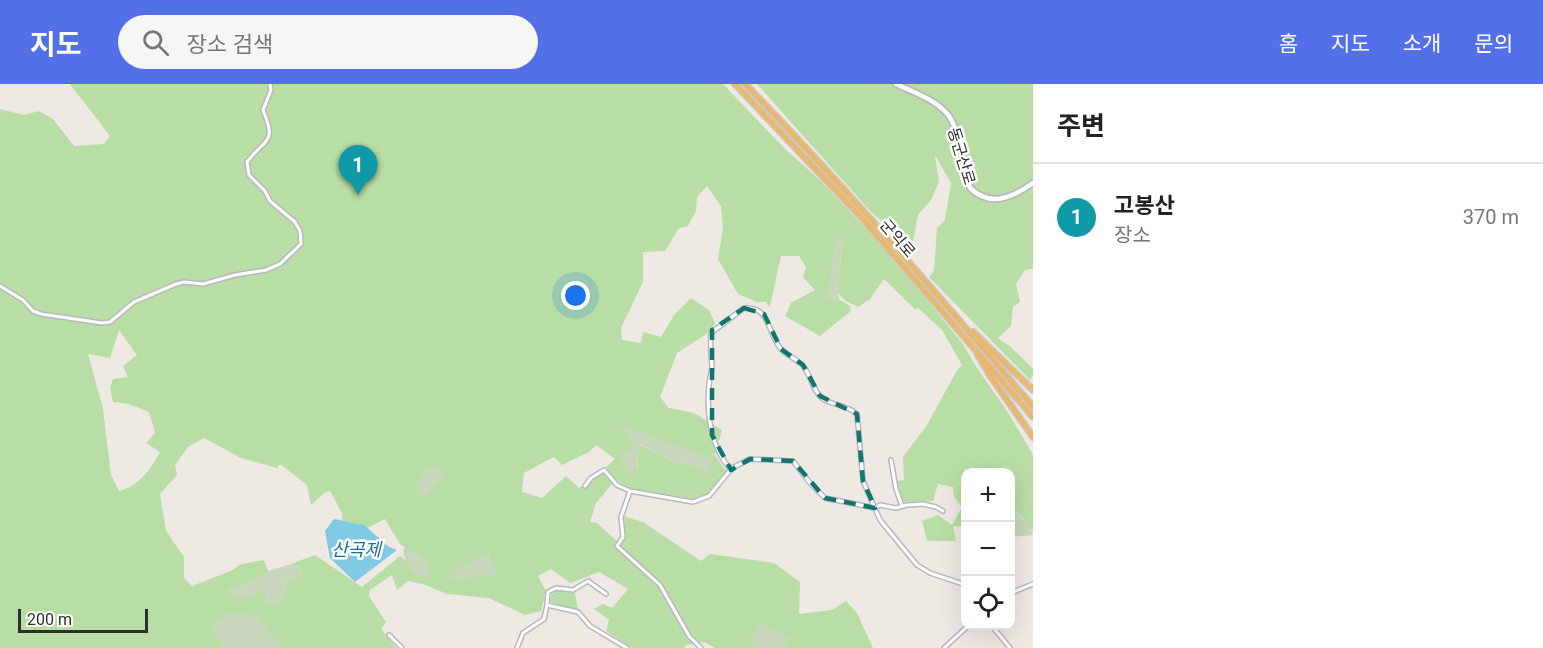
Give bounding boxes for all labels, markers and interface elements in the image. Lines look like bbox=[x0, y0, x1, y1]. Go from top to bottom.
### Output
search box bbox=[118, 15, 538, 69]
icon: search bbox=[139, 26, 172, 59]
text: 지도 bbox=[30, 28, 82, 61]
text: 장소 검색 bbox=[187, 32, 273, 57]
text: 홈 bbox=[1279, 32, 1298, 56]
text: 지도 bbox=[1331, 32, 1370, 56]
text: 소개 bbox=[1403, 32, 1441, 56]
text: 문의 bbox=[1474, 32, 1513, 56]
text: 주변 bbox=[1057, 111, 1105, 141]
street label: 동군산로 bbox=[944, 125, 979, 187]
pin: 1 bbox=[338, 146, 378, 195]
text: 고봉산 bbox=[1114, 193, 1175, 218]
text: 1 bbox=[1071, 205, 1082, 229]
text: 370 m bbox=[1463, 205, 1519, 229]
street label: 군익로 bbox=[876, 215, 919, 261]
text: 장소 bbox=[1114, 223, 1151, 247]
your location bbox=[561, 281, 590, 310]
map controls bbox=[961, 468, 1015, 630]
button: + bbox=[961, 468, 1015, 522]
button: − bbox=[961, 522, 1015, 576]
water label: 산곡제 bbox=[331, 539, 383, 560]
button: locate bbox=[961, 576, 1015, 630]
scale bar bbox=[18, 606, 148, 634]
text: 200 m bbox=[27, 610, 72, 629]

